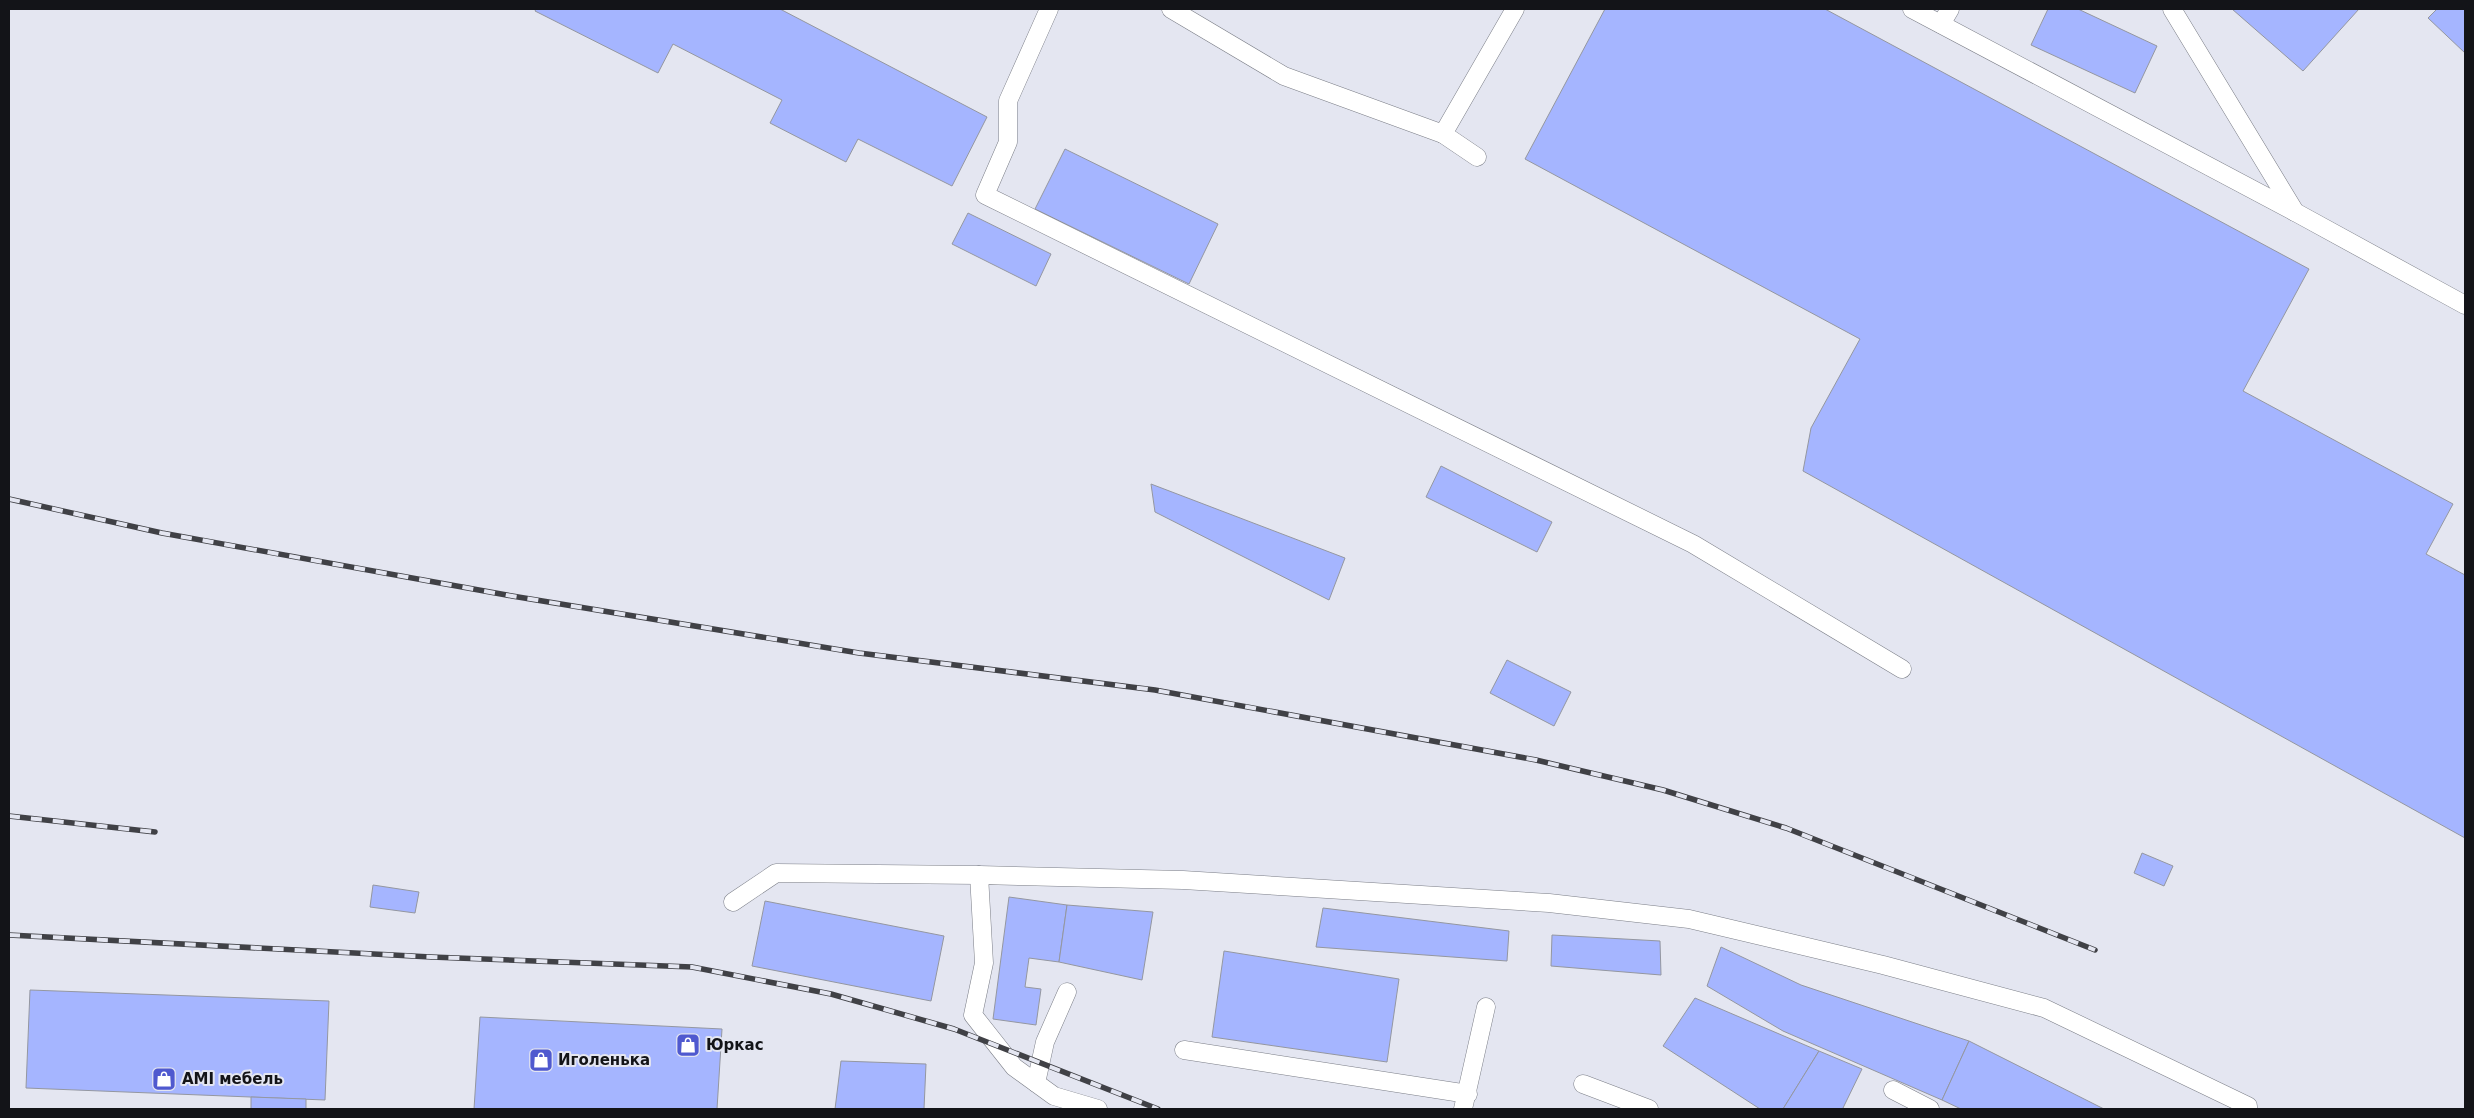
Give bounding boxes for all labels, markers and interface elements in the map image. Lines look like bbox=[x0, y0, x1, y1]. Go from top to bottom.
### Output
shop icon: Юркас bbox=[675, 1032, 701, 1058]
place label: Юркас bbox=[706, 1036, 764, 1054]
shop icon: Иголенька bbox=[528, 1047, 554, 1073]
place label: Иголенька bbox=[558, 1051, 650, 1069]
shop icon: AMI мебель bbox=[151, 1066, 177, 1092]
place label: AMI мебель bbox=[182, 1070, 283, 1088]

